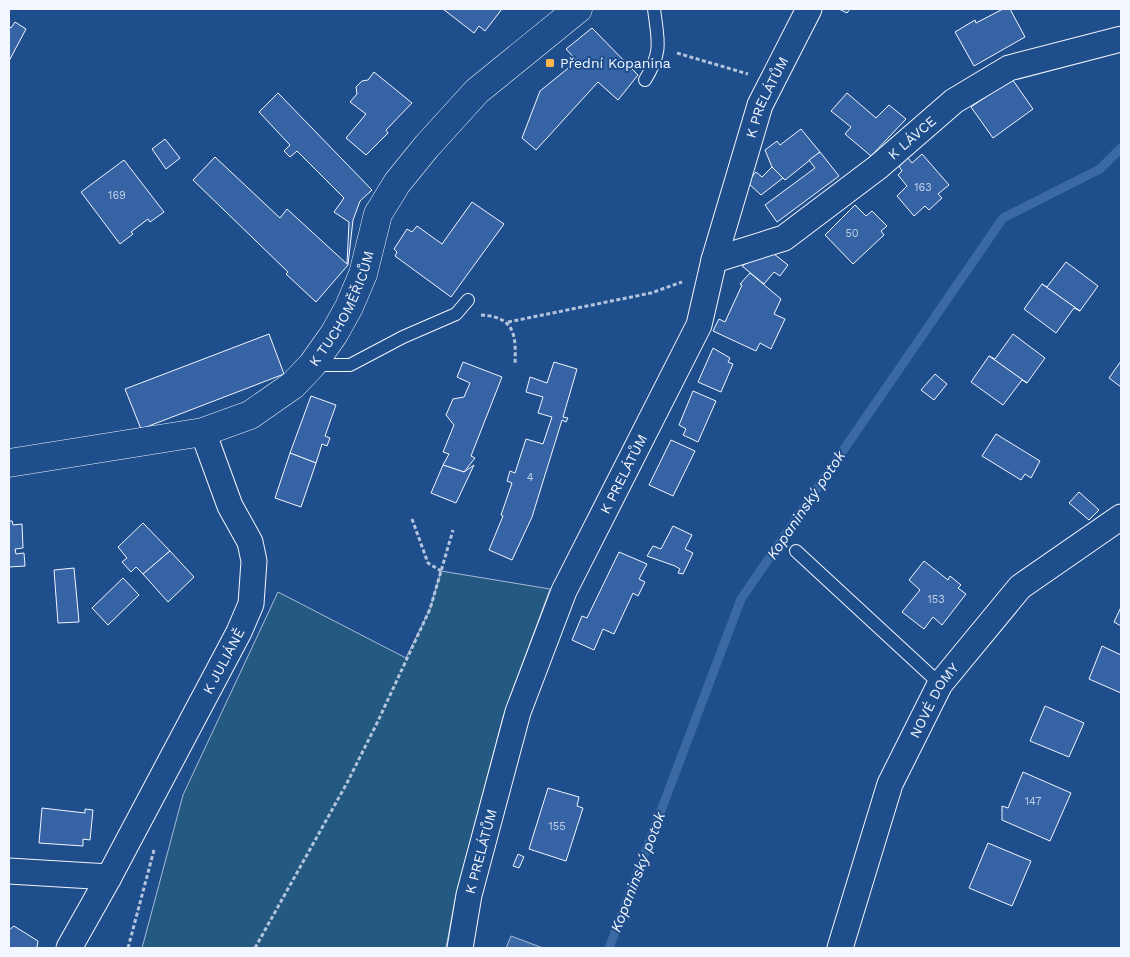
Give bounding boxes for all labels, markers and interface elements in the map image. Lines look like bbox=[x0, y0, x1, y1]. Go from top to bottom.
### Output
street label: K PRELÁTŮM bbox=[743, 54, 791, 140]
place label: Přední Kopanina bbox=[560, 55, 671, 71]
marker: Přední Kopanina bbox=[544, 57, 556, 69]
street label: K LÁVCE bbox=[885, 113, 939, 163]
house number: 163 bbox=[914, 181, 932, 194]
house number: 169 bbox=[108, 189, 126, 202]
house number: 50 bbox=[845, 227, 859, 240]
street label: K TUCHOMĚŘICŮM bbox=[306, 249, 377, 369]
street label: K PRELÁTŮM bbox=[597, 431, 650, 516]
water label: Kopaninský potok bbox=[763, 447, 849, 563]
house number: 4 bbox=[527, 471, 534, 484]
house number: 153 bbox=[927, 593, 945, 606]
street label: K JULIÁNĚ bbox=[200, 625, 248, 697]
street label: NOVÉ DOMY bbox=[906, 660, 962, 741]
house number: 147 bbox=[1025, 795, 1041, 808]
street label: K PRELÁTŮM bbox=[462, 807, 500, 896]
water label: Kopaninský potok bbox=[607, 809, 669, 935]
house number: 155 bbox=[548, 820, 566, 833]

